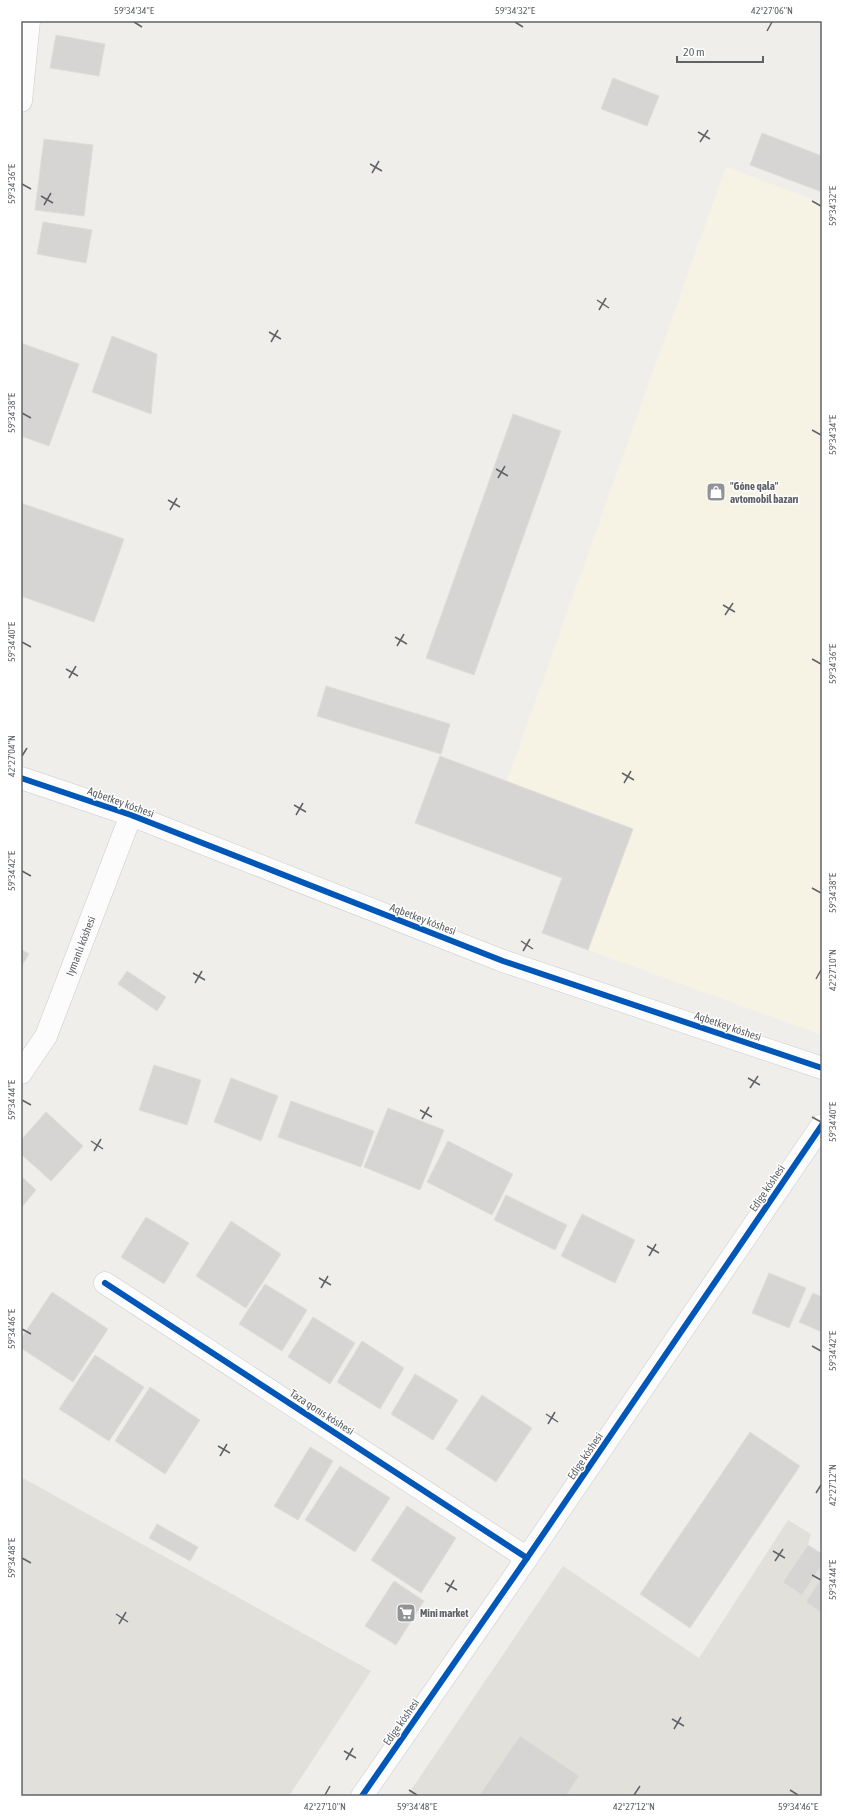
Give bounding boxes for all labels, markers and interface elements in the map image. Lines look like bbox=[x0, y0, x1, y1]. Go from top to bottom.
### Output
text: 59°34'34"E bbox=[114, 5, 155, 16]
text: 59°34'32"E bbox=[495, 5, 536, 16]
text: 42°27'06"N bbox=[751, 5, 793, 16]
scale bar bbox=[677, 38, 763, 64]
text: 20 m bbox=[683, 45, 705, 59]
text: 59°34'36"E bbox=[6, 163, 17, 204]
text: 59°34'32"E bbox=[827, 185, 838, 226]
text: 59°34'38"E bbox=[6, 392, 17, 433]
text: 59°34'34"E bbox=[827, 414, 838, 455]
place label: "Góne qala" avtomobil bazarı bbox=[730, 480, 799, 505]
shop icon: "Góne qala" avtomobil bazarı bbox=[705, 481, 727, 503]
text: 59°34'40"E bbox=[6, 621, 17, 662]
text: 59°34'36"E bbox=[827, 643, 838, 684]
text: 42°27'04"N bbox=[6, 735, 17, 777]
street label: Aqbetkey kóshesi bbox=[86, 784, 156, 820]
text: 59°34'42"E bbox=[6, 850, 17, 891]
text: 59°34'38"E bbox=[827, 872, 838, 913]
street label: Aqbetkey kóshesi bbox=[388, 901, 458, 937]
street label: Iymanlı kóshesi bbox=[64, 914, 98, 978]
text: 42°27'10"N bbox=[827, 949, 838, 991]
street label: Aqbetkey kóshesi bbox=[693, 1009, 763, 1043]
text: 59°34'44"E bbox=[6, 1079, 17, 1120]
text: 59°34'40"E bbox=[827, 1101, 838, 1142]
street label: Edige kóshesi bbox=[747, 1162, 787, 1214]
text: 59°34'46"E bbox=[6, 1308, 17, 1349]
text: 59°34'42"E bbox=[827, 1330, 838, 1371]
street label: Taza qonıs kóshesi bbox=[288, 1387, 356, 1437]
street label: Edige kóshesi bbox=[565, 1430, 605, 1482]
text: 42°27'12"N bbox=[827, 1464, 838, 1506]
text: 59°34'48"E bbox=[6, 1537, 17, 1578]
text: 59°34'44"E bbox=[827, 1559, 838, 1600]
supermarket icon: Mini market bbox=[395, 1602, 417, 1624]
place label: Mini market bbox=[420, 1607, 469, 1619]
street label: Edige kóshesi bbox=[381, 1696, 421, 1748]
text: 42°27'10"N bbox=[304, 1801, 346, 1812]
text: 59°34'48"E bbox=[397, 1801, 438, 1812]
text: 42°27'12"N bbox=[613, 1801, 655, 1812]
text: 59°34'46"E bbox=[778, 1801, 819, 1812]

